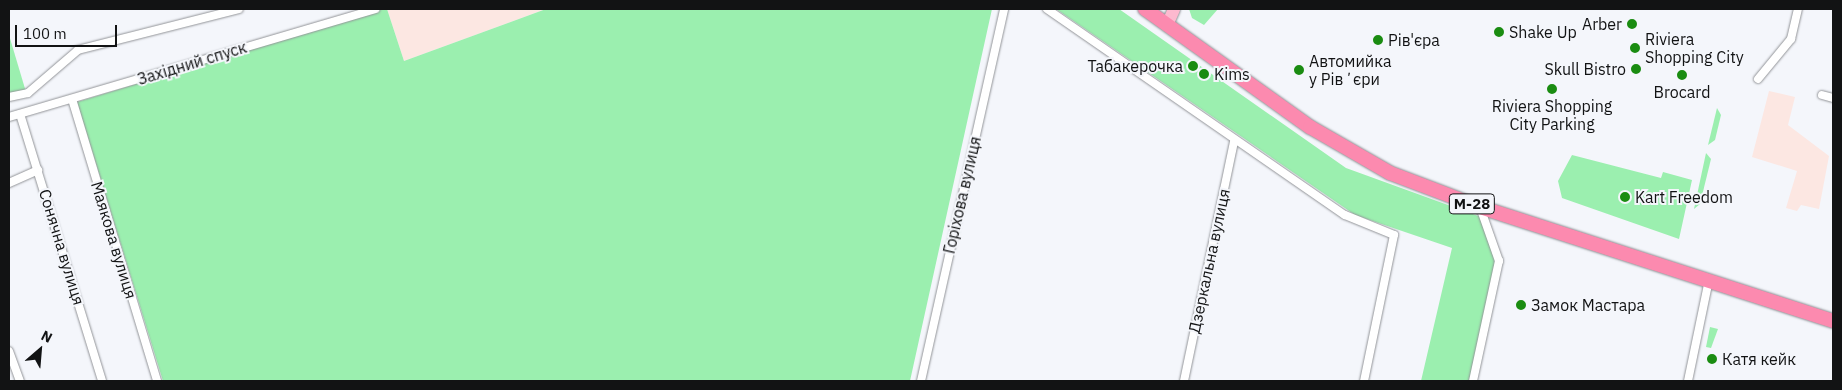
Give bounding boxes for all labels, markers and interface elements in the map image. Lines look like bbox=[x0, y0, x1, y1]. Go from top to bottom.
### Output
place label: Arber bbox=[1582, 14, 1622, 34]
scale bar bbox=[18, 15, 120, 47]
marker: Arber bbox=[1626, 18, 1638, 30]
place label: Shake Up bbox=[1509, 22, 1577, 42]
text: 100 m bbox=[23, 24, 67, 43]
marker: Shake Up bbox=[1493, 26, 1505, 38]
place label: Riviera Shopping City bbox=[1645, 29, 1744, 67]
place label: Рів'єра bbox=[1388, 30, 1440, 50]
marker: Рів'єра bbox=[1372, 34, 1384, 46]
street label: Західний спуск bbox=[135, 37, 249, 89]
marker: Riviera Shopping City bbox=[1629, 42, 1641, 54]
place label: Автомийка у Рівʼєри bbox=[1309, 51, 1391, 89]
place label: Табакерочка bbox=[1087, 56, 1183, 76]
place label: Skull Bistro bbox=[1544, 59, 1626, 79]
marker: Табакерочка bbox=[1187, 60, 1199, 72]
marker: Skull Bistro bbox=[1630, 63, 1642, 75]
place label: Kims bbox=[1214, 64, 1250, 84]
marker: Автомийка у Рівʼєри bbox=[1293, 64, 1305, 76]
marker: Kims bbox=[1198, 68, 1210, 80]
marker: Brocard bbox=[1676, 69, 1688, 81]
place label: Brocard bbox=[1654, 82, 1710, 102]
marker: Riviera Shopping City Parking bbox=[1546, 83, 1558, 95]
place label: Riviera Shopping City Parking bbox=[1492, 96, 1612, 134]
street label: Горіхова вулиця bbox=[939, 134, 985, 256]
street label: Маякова вулиця bbox=[87, 179, 141, 301]
street label: Сонячна вулиця bbox=[35, 187, 89, 307]
street label: Дзеркальна вулиця bbox=[1184, 187, 1234, 335]
place label: Kart Freedom bbox=[1635, 187, 1733, 207]
marker: Kart Freedom bbox=[1619, 191, 1631, 203]
road number: М-28 bbox=[1448, 192, 1496, 216]
place label: Замок Мастара bbox=[1531, 295, 1645, 315]
marker: Замок Мастара bbox=[1515, 299, 1527, 311]
north arrow bbox=[15, 325, 65, 375]
text: N bbox=[38, 326, 55, 347]
place label: Катя кейк bbox=[1722, 349, 1796, 369]
marker: Катя кейк bbox=[1706, 353, 1718, 365]

